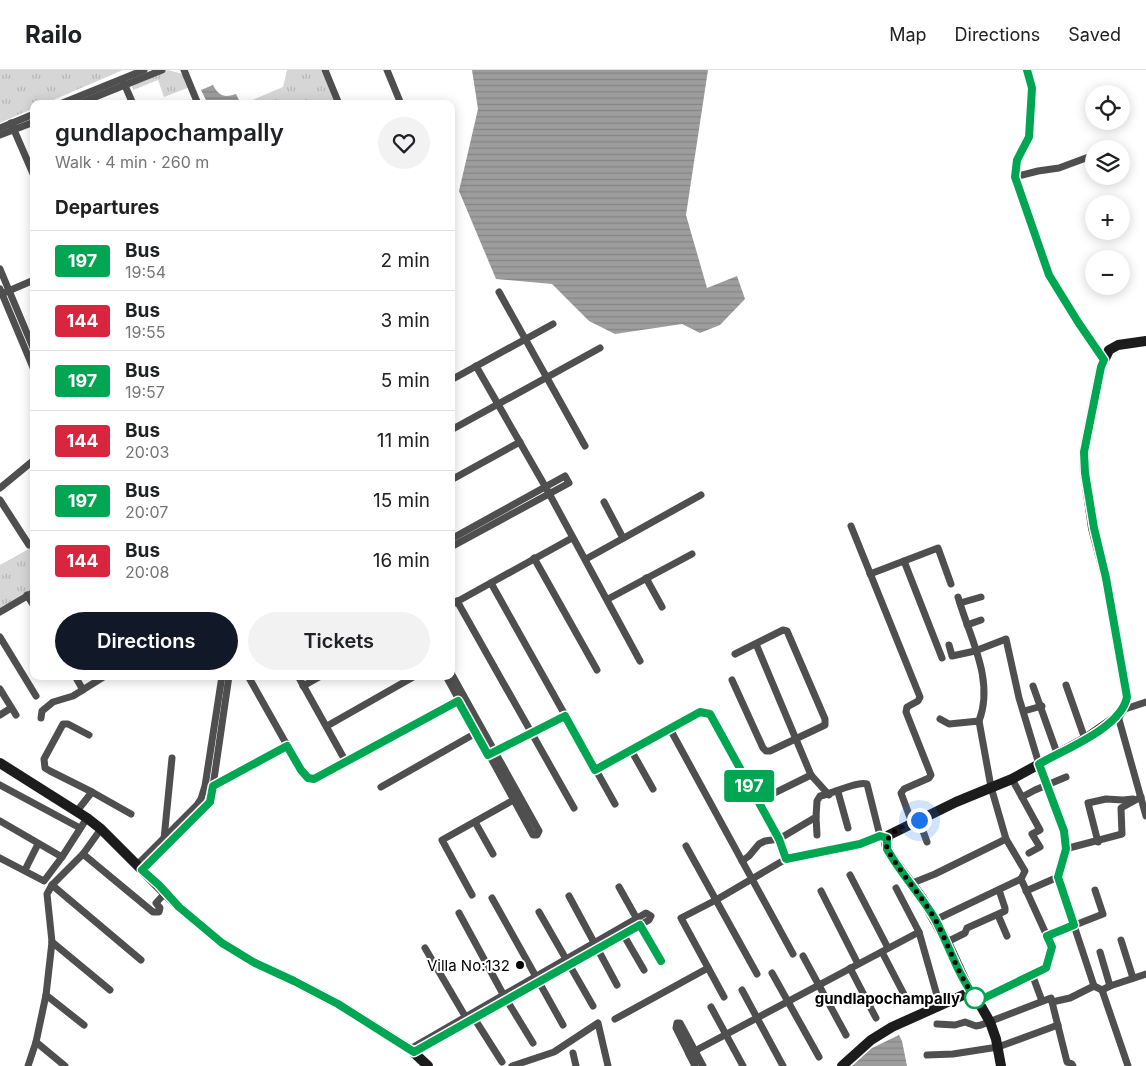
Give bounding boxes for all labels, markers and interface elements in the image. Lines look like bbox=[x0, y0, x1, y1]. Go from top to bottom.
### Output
text: Railo bbox=[25, 20, 82, 49]
text: Map bbox=[889, 24, 927, 45]
text: Directions bbox=[955, 24, 1040, 45]
text: Saved bbox=[1068, 24, 1121, 45]
map controls bbox=[1085, 85, 1130, 295]
button: locate bbox=[1085, 85, 1130, 130]
button: heart bbox=[378, 117, 430, 169]
text: gundlapochampally bbox=[55, 118, 284, 147]
button: layers bbox=[1085, 140, 1130, 185]
text: Walk · 4 min · 260 m bbox=[55, 152, 209, 172]
button: + bbox=[1085, 195, 1130, 240]
text: Departures bbox=[55, 196, 159, 219]
text: Bus bbox=[125, 239, 160, 262]
text: 2 min bbox=[381, 249, 430, 272]
text: 197 bbox=[68, 250, 97, 271]
button: − bbox=[1085, 250, 1130, 295]
text: 19:54 bbox=[125, 262, 166, 282]
text: Bus bbox=[125, 299, 160, 322]
text: 3 min bbox=[380, 309, 430, 332]
text: 144 bbox=[66, 310, 99, 331]
text: 19:55 bbox=[125, 322, 166, 342]
text: Bus bbox=[125, 359, 160, 382]
text: 5 min bbox=[381, 369, 430, 392]
text: 197 bbox=[68, 370, 97, 391]
text: 19:57 bbox=[125, 382, 165, 402]
text: Bus bbox=[125, 419, 160, 442]
text: 11 min bbox=[377, 429, 430, 452]
text: 144 bbox=[66, 430, 99, 451]
text: 20:03 bbox=[125, 442, 169, 462]
text: Bus bbox=[125, 479, 160, 502]
text: 15 min bbox=[373, 489, 430, 512]
text: 197 bbox=[68, 490, 97, 511]
text: 20:07 bbox=[125, 502, 168, 522]
text: Bus bbox=[125, 539, 160, 562]
text: 16 min bbox=[373, 549, 430, 572]
text: 144 bbox=[66, 550, 99, 571]
text: 20:08 bbox=[125, 562, 169, 582]
button: Directions bbox=[55, 612, 238, 670]
button: Tickets bbox=[248, 612, 430, 670]
line badge: 197 bbox=[720, 770, 778, 802]
text: 197 bbox=[734, 775, 764, 796]
your location bbox=[907, 808, 932, 833]
place label: Villa No:132 bbox=[427, 956, 510, 975]
marker: Villa No:132 bbox=[514, 959, 526, 971]
marker: gundlapochampally bbox=[964, 987, 986, 1009]
place label: gundlapochampally bbox=[815, 989, 960, 1008]

